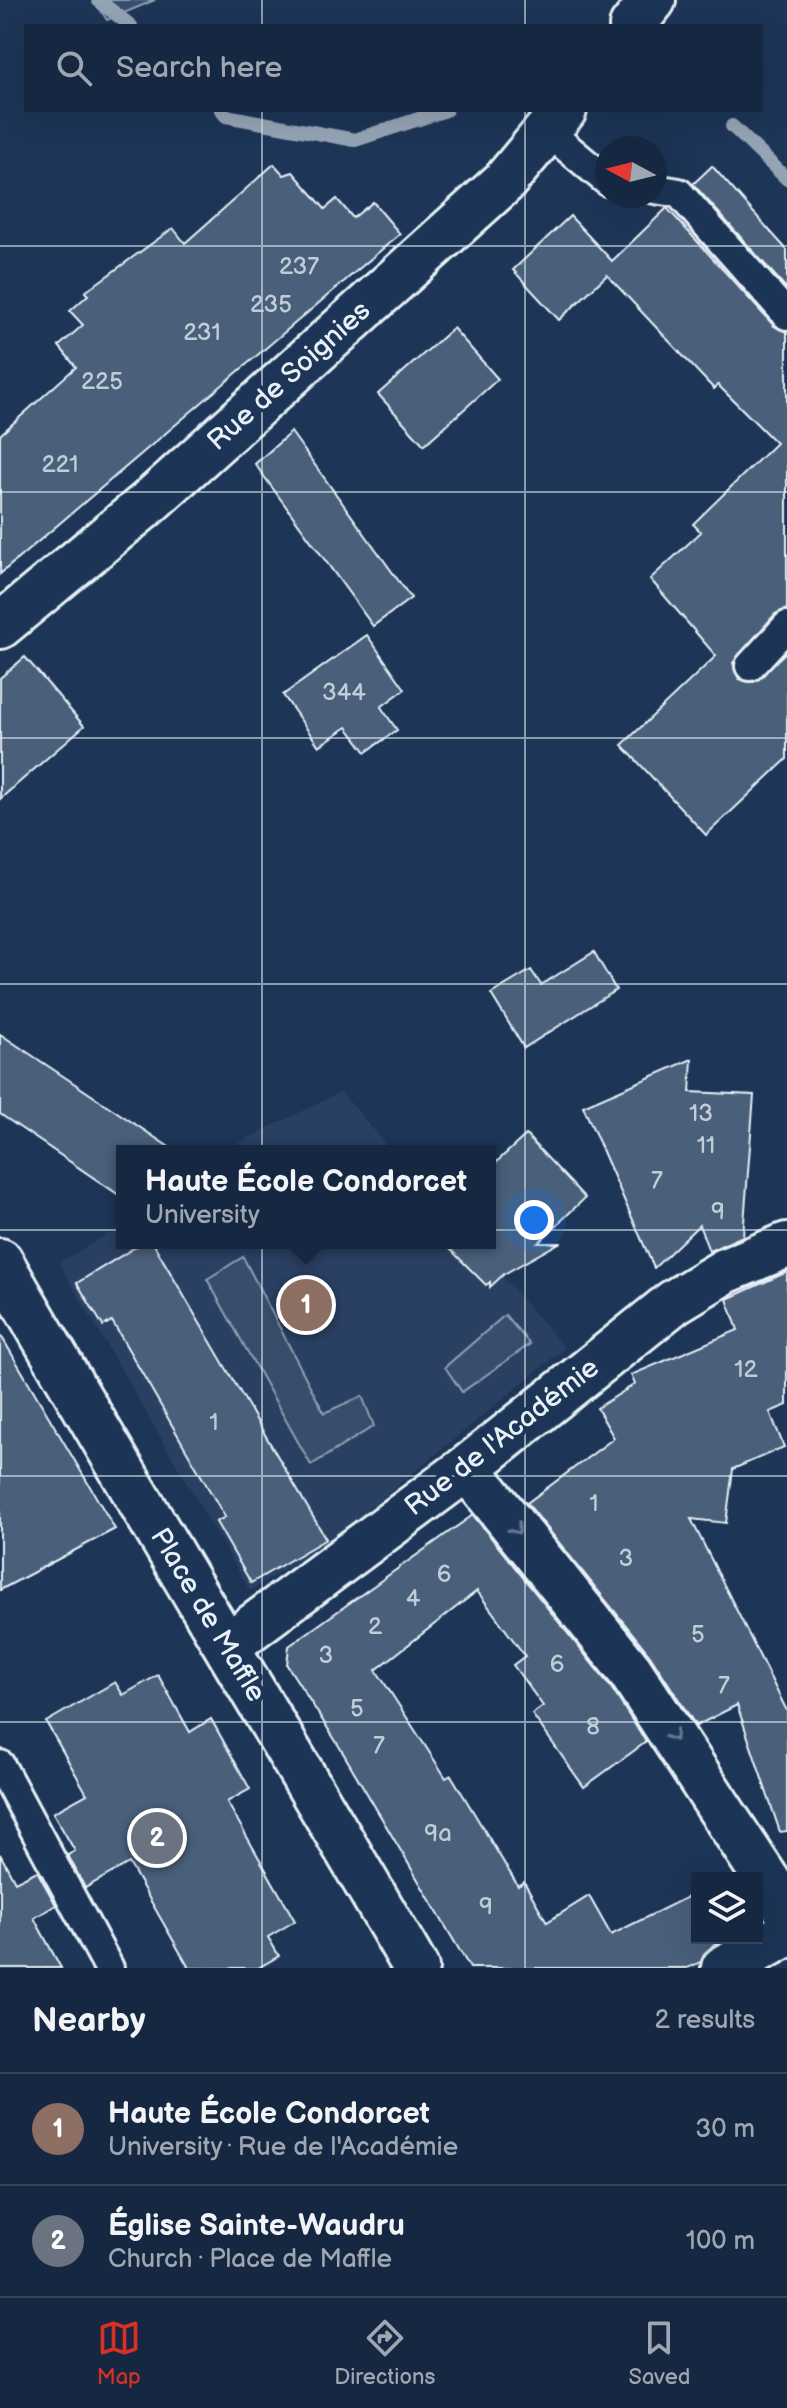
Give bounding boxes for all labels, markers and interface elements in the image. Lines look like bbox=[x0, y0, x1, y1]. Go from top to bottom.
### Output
search box bbox=[24, 24, 763, 112]
icon: search bbox=[52, 46, 96, 90]
text: Search here bbox=[116, 50, 282, 86]
north arrow bbox=[595, 136, 667, 208]
house number: 237 bbox=[279, 252, 319, 281]
house number: 235 bbox=[250, 290, 292, 319]
street label: Rue de Soignies bbox=[201, 294, 377, 458]
house number: 231 bbox=[183, 318, 221, 347]
house number: 225 bbox=[81, 367, 123, 396]
house number: 221 bbox=[41, 450, 79, 479]
house number: 344 bbox=[322, 678, 366, 707]
house number: 13 bbox=[689, 1099, 713, 1128]
house number: 11 bbox=[697, 1131, 715, 1160]
popup bbox=[116, 1145, 496, 1249]
text: Haute École Condorcet bbox=[145, 1164, 467, 1200]
house number: 7 bbox=[651, 1166, 663, 1195]
house number: 9 bbox=[711, 1197, 725, 1226]
text: University bbox=[145, 1200, 260, 1231]
your location bbox=[514, 1200, 554, 1240]
pin: 1 bbox=[280, 1275, 332, 1335]
street label: Rue de l'Académie bbox=[398, 1351, 606, 1523]
house number: 12 bbox=[734, 1355, 758, 1384]
house number: 1 bbox=[209, 1408, 219, 1437]
house number: 1 bbox=[589, 1489, 599, 1518]
one-way arrow bbox=[506, 1520, 521, 1534]
street label: Place de Maffle bbox=[143, 1522, 273, 1708]
house number: 3 bbox=[619, 1544, 633, 1573]
house number: 6 bbox=[437, 1560, 451, 1589]
house number: 4 bbox=[406, 1584, 421, 1613]
house number: 2 bbox=[368, 1612, 382, 1641]
house number: 5 bbox=[691, 1620, 705, 1649]
house number: 3 bbox=[319, 1641, 333, 1670]
house number: 6 bbox=[550, 1650, 564, 1679]
house number: 7 bbox=[718, 1671, 730, 1700]
house number: 5 bbox=[350, 1694, 364, 1723]
house number: 8 bbox=[586, 1712, 600, 1741]
one-way arrow bbox=[663, 1727, 678, 1742]
house number: 7 bbox=[373, 1731, 385, 1760]
pin: 2 bbox=[131, 1808, 183, 1868]
house number: 9a bbox=[424, 1819, 452, 1848]
map controls bbox=[691, 1872, 763, 1944]
button: layers bbox=[691, 1872, 763, 1944]
house number: 9 bbox=[479, 1892, 493, 1921]
text: Nearby bbox=[32, 2000, 146, 2041]
text: 2 results bbox=[655, 2005, 755, 2036]
text: Haute École Condorcet bbox=[108, 2096, 430, 2132]
text: 1 bbox=[53, 2114, 63, 2145]
text: 30 m bbox=[695, 2114, 755, 2145]
text: University · Rue de l'Académie bbox=[108, 2132, 458, 2163]
text: Église Sainte-Waudru bbox=[108, 2208, 405, 2244]
text: 2 bbox=[50, 2226, 66, 2257]
text: 100 m bbox=[686, 2226, 755, 2257]
text: Church · Place de Maffle bbox=[108, 2244, 392, 2275]
tab: Map bbox=[97, 2316, 141, 2391]
tab: Directions bbox=[334, 2316, 435, 2391]
tab: Saved bbox=[629, 2316, 690, 2391]

